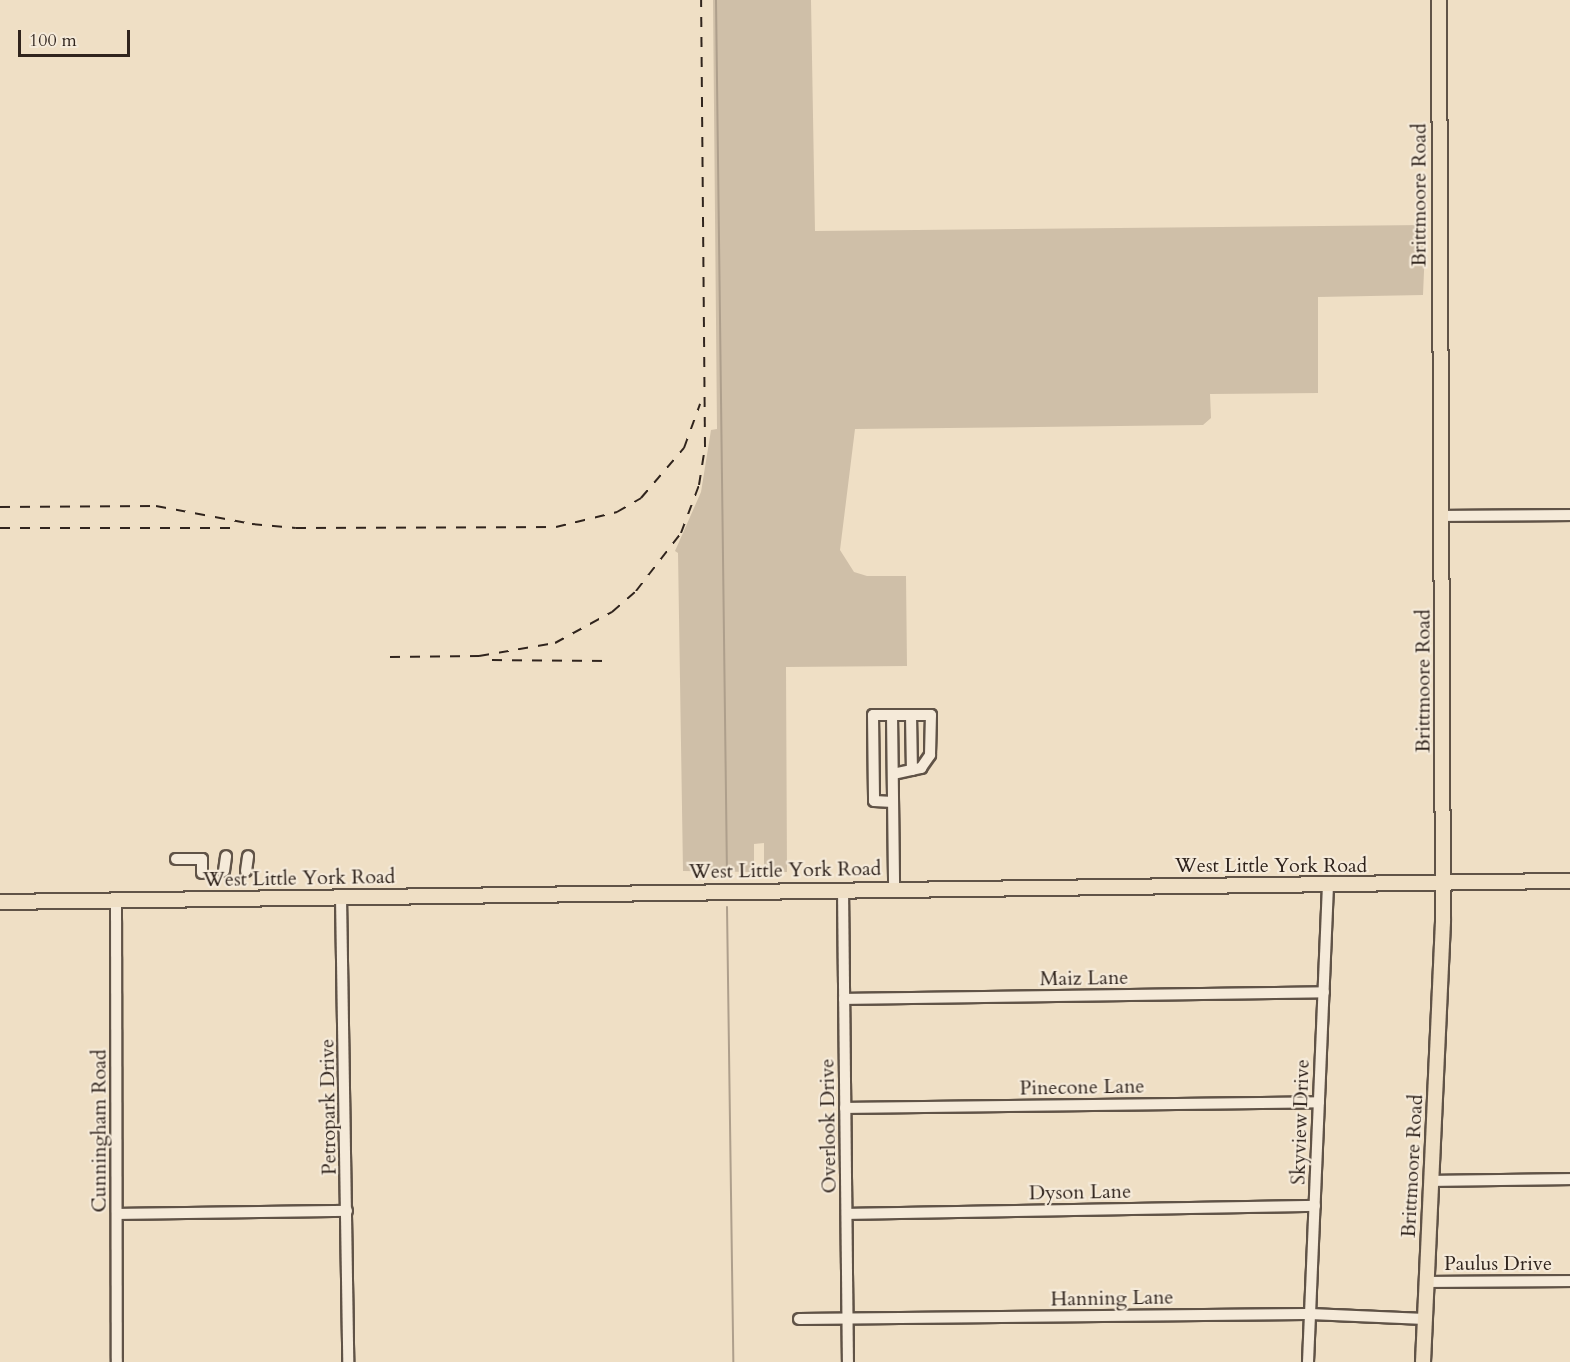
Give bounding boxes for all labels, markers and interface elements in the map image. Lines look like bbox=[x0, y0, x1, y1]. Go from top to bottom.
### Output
scale bar bbox=[21, 18, 134, 56]
text: 100 m bbox=[29, 28, 77, 53]
street label: Brittmoore Road bbox=[1407, 123, 1431, 267]
street label: Brittmoore Road bbox=[1411, 609, 1435, 753]
street label: West Little York Road bbox=[1175, 853, 1367, 877]
street label: West Little York Road bbox=[689, 856, 881, 884]
street label: West Little York Road bbox=[203, 864, 395, 892]
street label: Maiz Lane bbox=[1039, 965, 1129, 991]
street label: Petropark Drive bbox=[315, 1039, 341, 1175]
street label: Cunningham Road bbox=[87, 1049, 111, 1213]
street label: Overlook Drive bbox=[815, 1058, 841, 1194]
street label: Skyview Drive bbox=[1286, 1059, 1314, 1185]
street label: Pinecone Lane bbox=[1019, 1074, 1145, 1100]
street label: Brittmoore Road bbox=[1396, 1094, 1428, 1238]
street label: Dyson Lane bbox=[1029, 1179, 1131, 1205]
street label: Paulus Drive bbox=[1444, 1251, 1552, 1275]
street label: Hanning Lane bbox=[1050, 1285, 1174, 1311]

